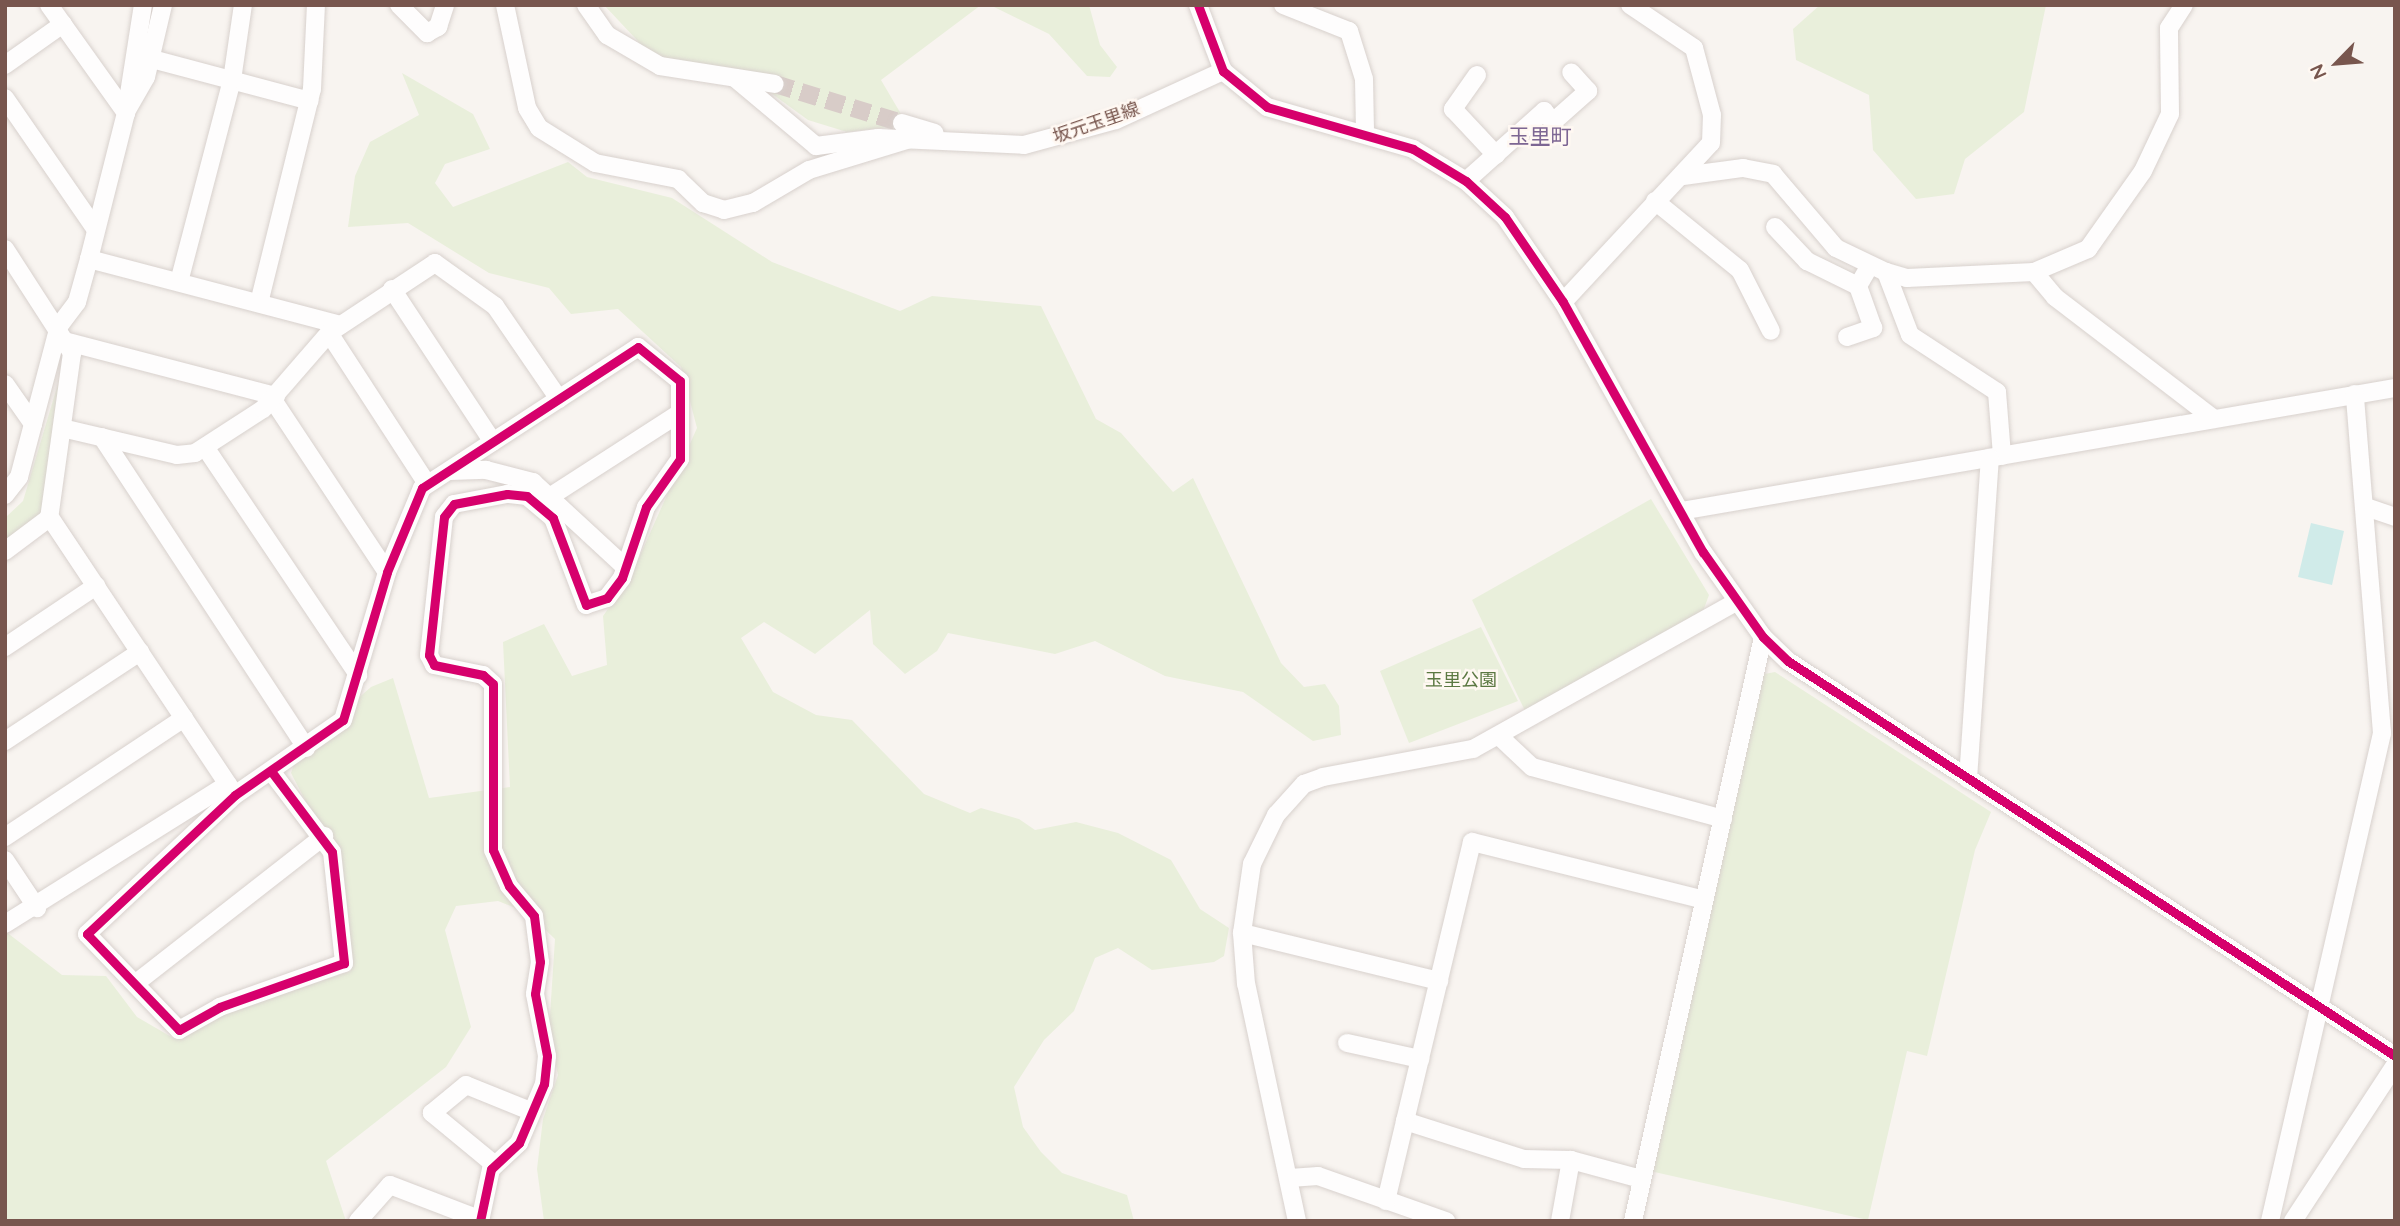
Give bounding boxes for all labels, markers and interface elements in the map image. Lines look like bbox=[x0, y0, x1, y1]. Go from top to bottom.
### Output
north arrow bbox=[2302, 28, 2372, 98]
text: N bbox=[2304, 60, 2332, 83]
street label: 坂元玉里線 bbox=[1050, 98, 1142, 148]
district label: 玉里町 bbox=[1509, 123, 1571, 149]
park label: 玉里公園 bbox=[1425, 669, 1497, 691]

